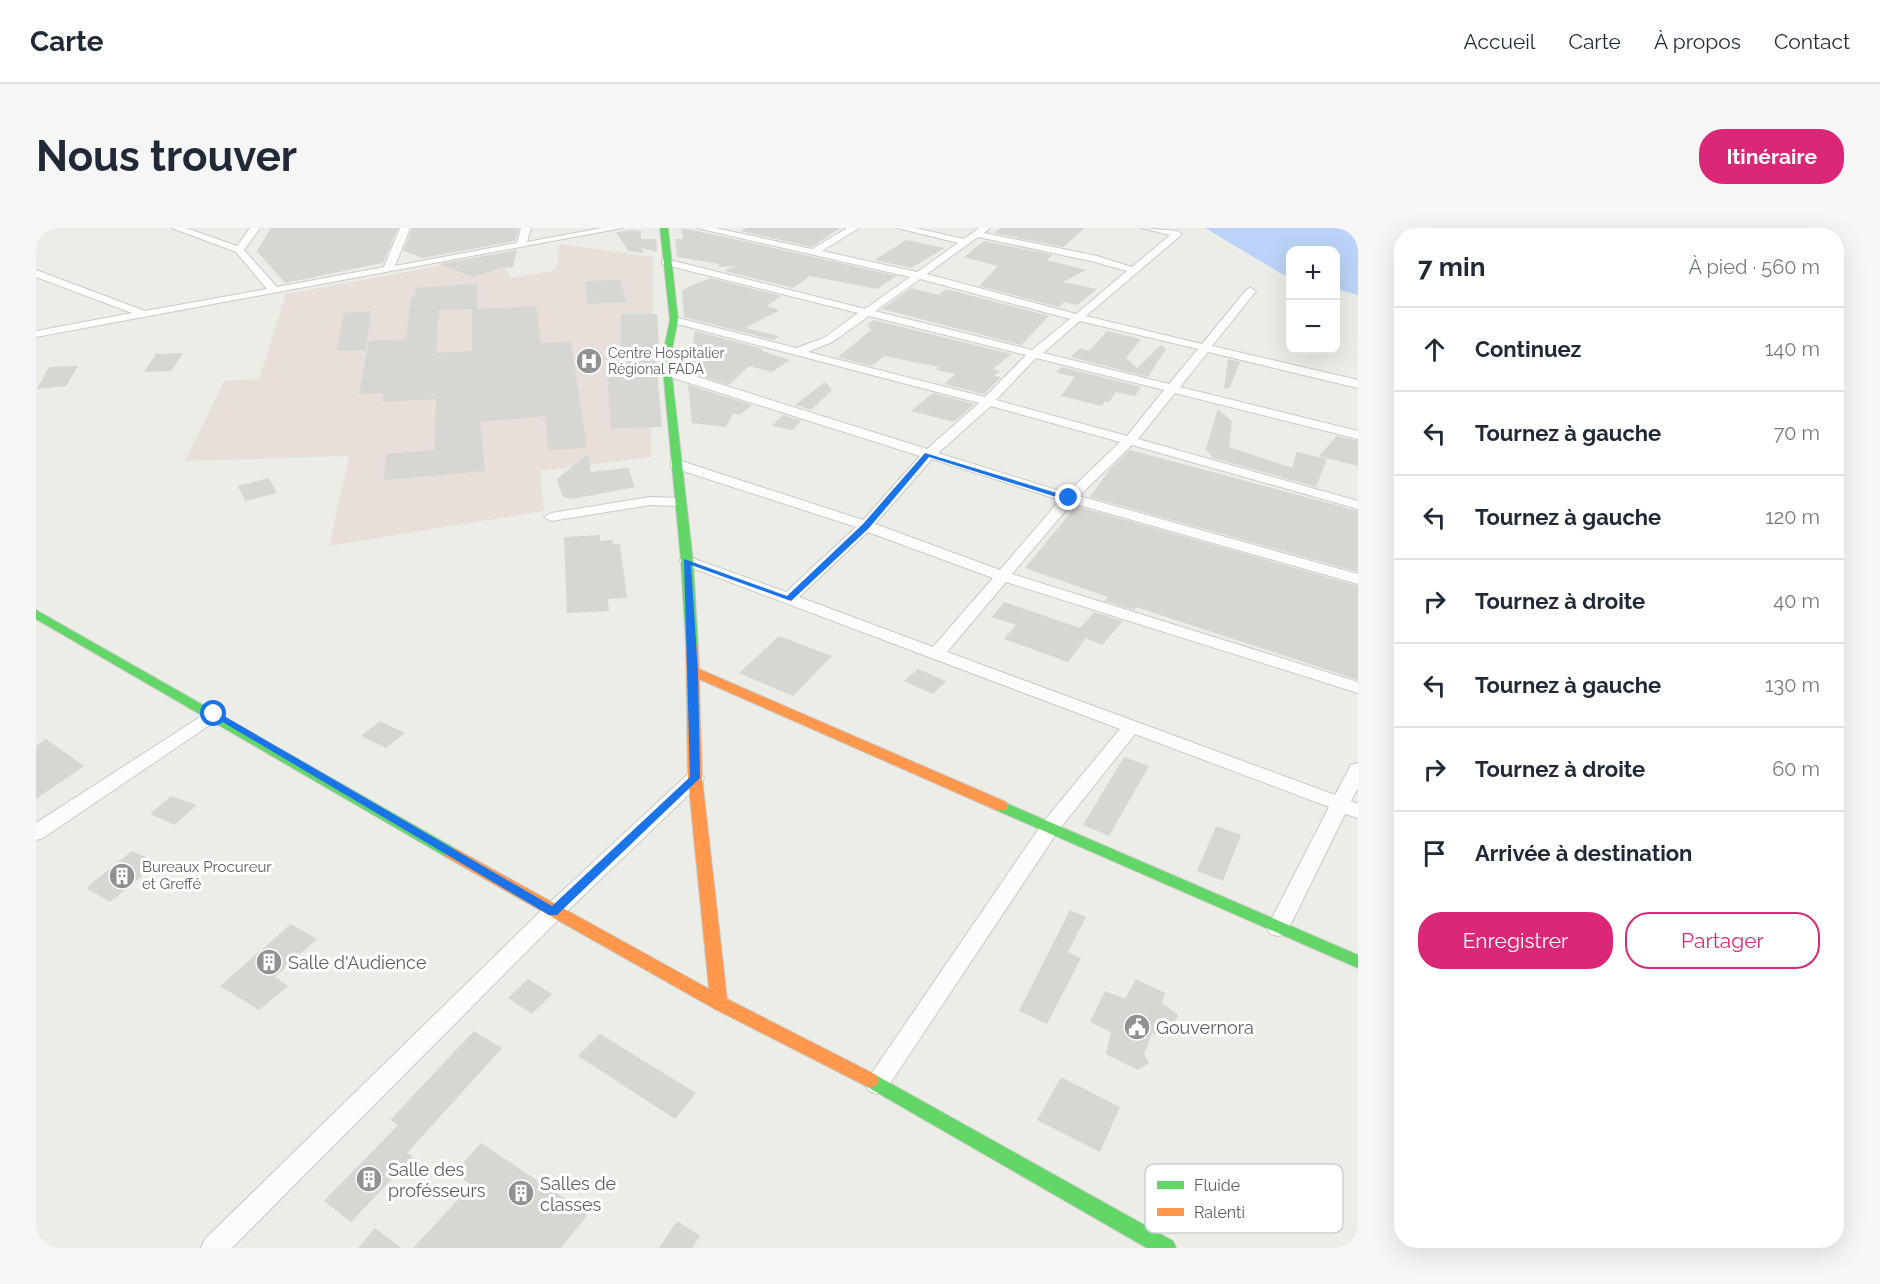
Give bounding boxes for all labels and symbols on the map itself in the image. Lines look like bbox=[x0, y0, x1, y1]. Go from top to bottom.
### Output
place label: Centre Hospitalier Régional FADA bbox=[608, 345, 724, 377]
hospital icon: Centre Hospitalier Régional FADA bbox=[574, 346, 604, 376]
route end bbox=[1055, 484, 1081, 510]
route start bbox=[200, 700, 226, 726]
place label: Bureaux Procureur et Greffé bbox=[142, 858, 272, 893]
building icon: Bureaux Procureur et Greffé bbox=[107, 861, 137, 891]
building icon: Salle d'Audience bbox=[254, 947, 284, 977]
place label: Salle d'Audience bbox=[288, 952, 427, 973]
public building icon: Gouvernora bbox=[1122, 1012, 1152, 1042]
place label: Gouvernora bbox=[1156, 1017, 1254, 1038]
place label: Salle des profésseurs bbox=[388, 1159, 486, 1201]
building icon: Salle des profésseurs bbox=[354, 1164, 384, 1194]
legend bbox=[1145, 1164, 1343, 1233]
place label: Salles de classes bbox=[540, 1173, 617, 1215]
text: Fluide bbox=[1194, 1176, 1240, 1195]
building icon: Salles de classes bbox=[506, 1178, 536, 1208]
text: Ralenti bbox=[1194, 1203, 1245, 1222]

